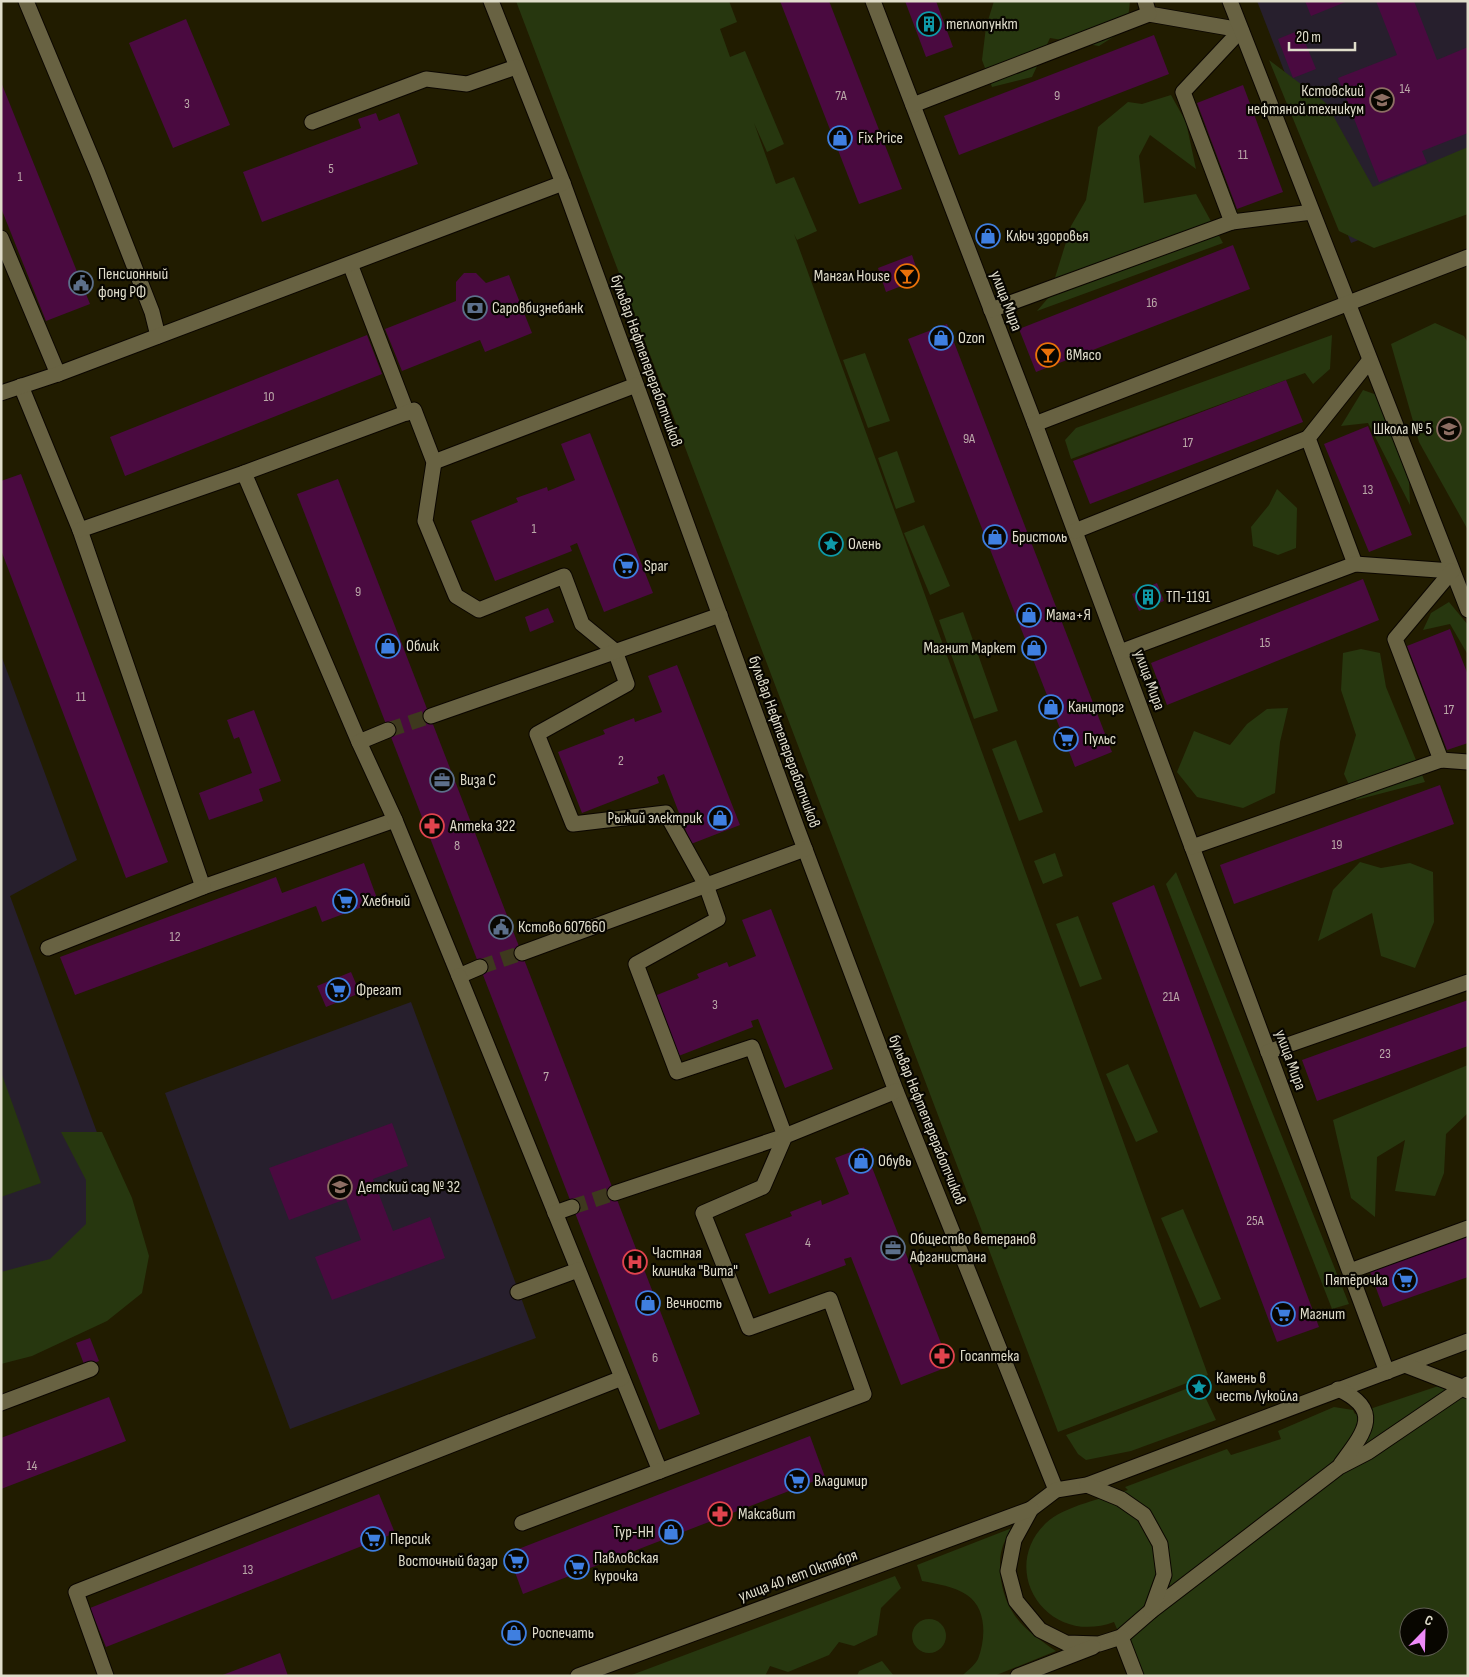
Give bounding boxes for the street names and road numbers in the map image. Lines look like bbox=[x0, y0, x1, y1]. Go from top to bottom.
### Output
street label: улица Мира bbox=[986, 268, 1026, 334]
street label: бульвар Нефтепереработчиков bbox=[606, 273, 686, 449]
street label: улица Мира bbox=[1129, 647, 1169, 713]
street label: бульвар Нефтепереработчиков bbox=[744, 654, 824, 830]
street label: улица Мира bbox=[1270, 1027, 1310, 1093]
street label: бульвар Нефтепереработчиков bbox=[884, 1032, 970, 1208]
street label: улица 40 лет Октября bbox=[736, 1546, 860, 1606]

